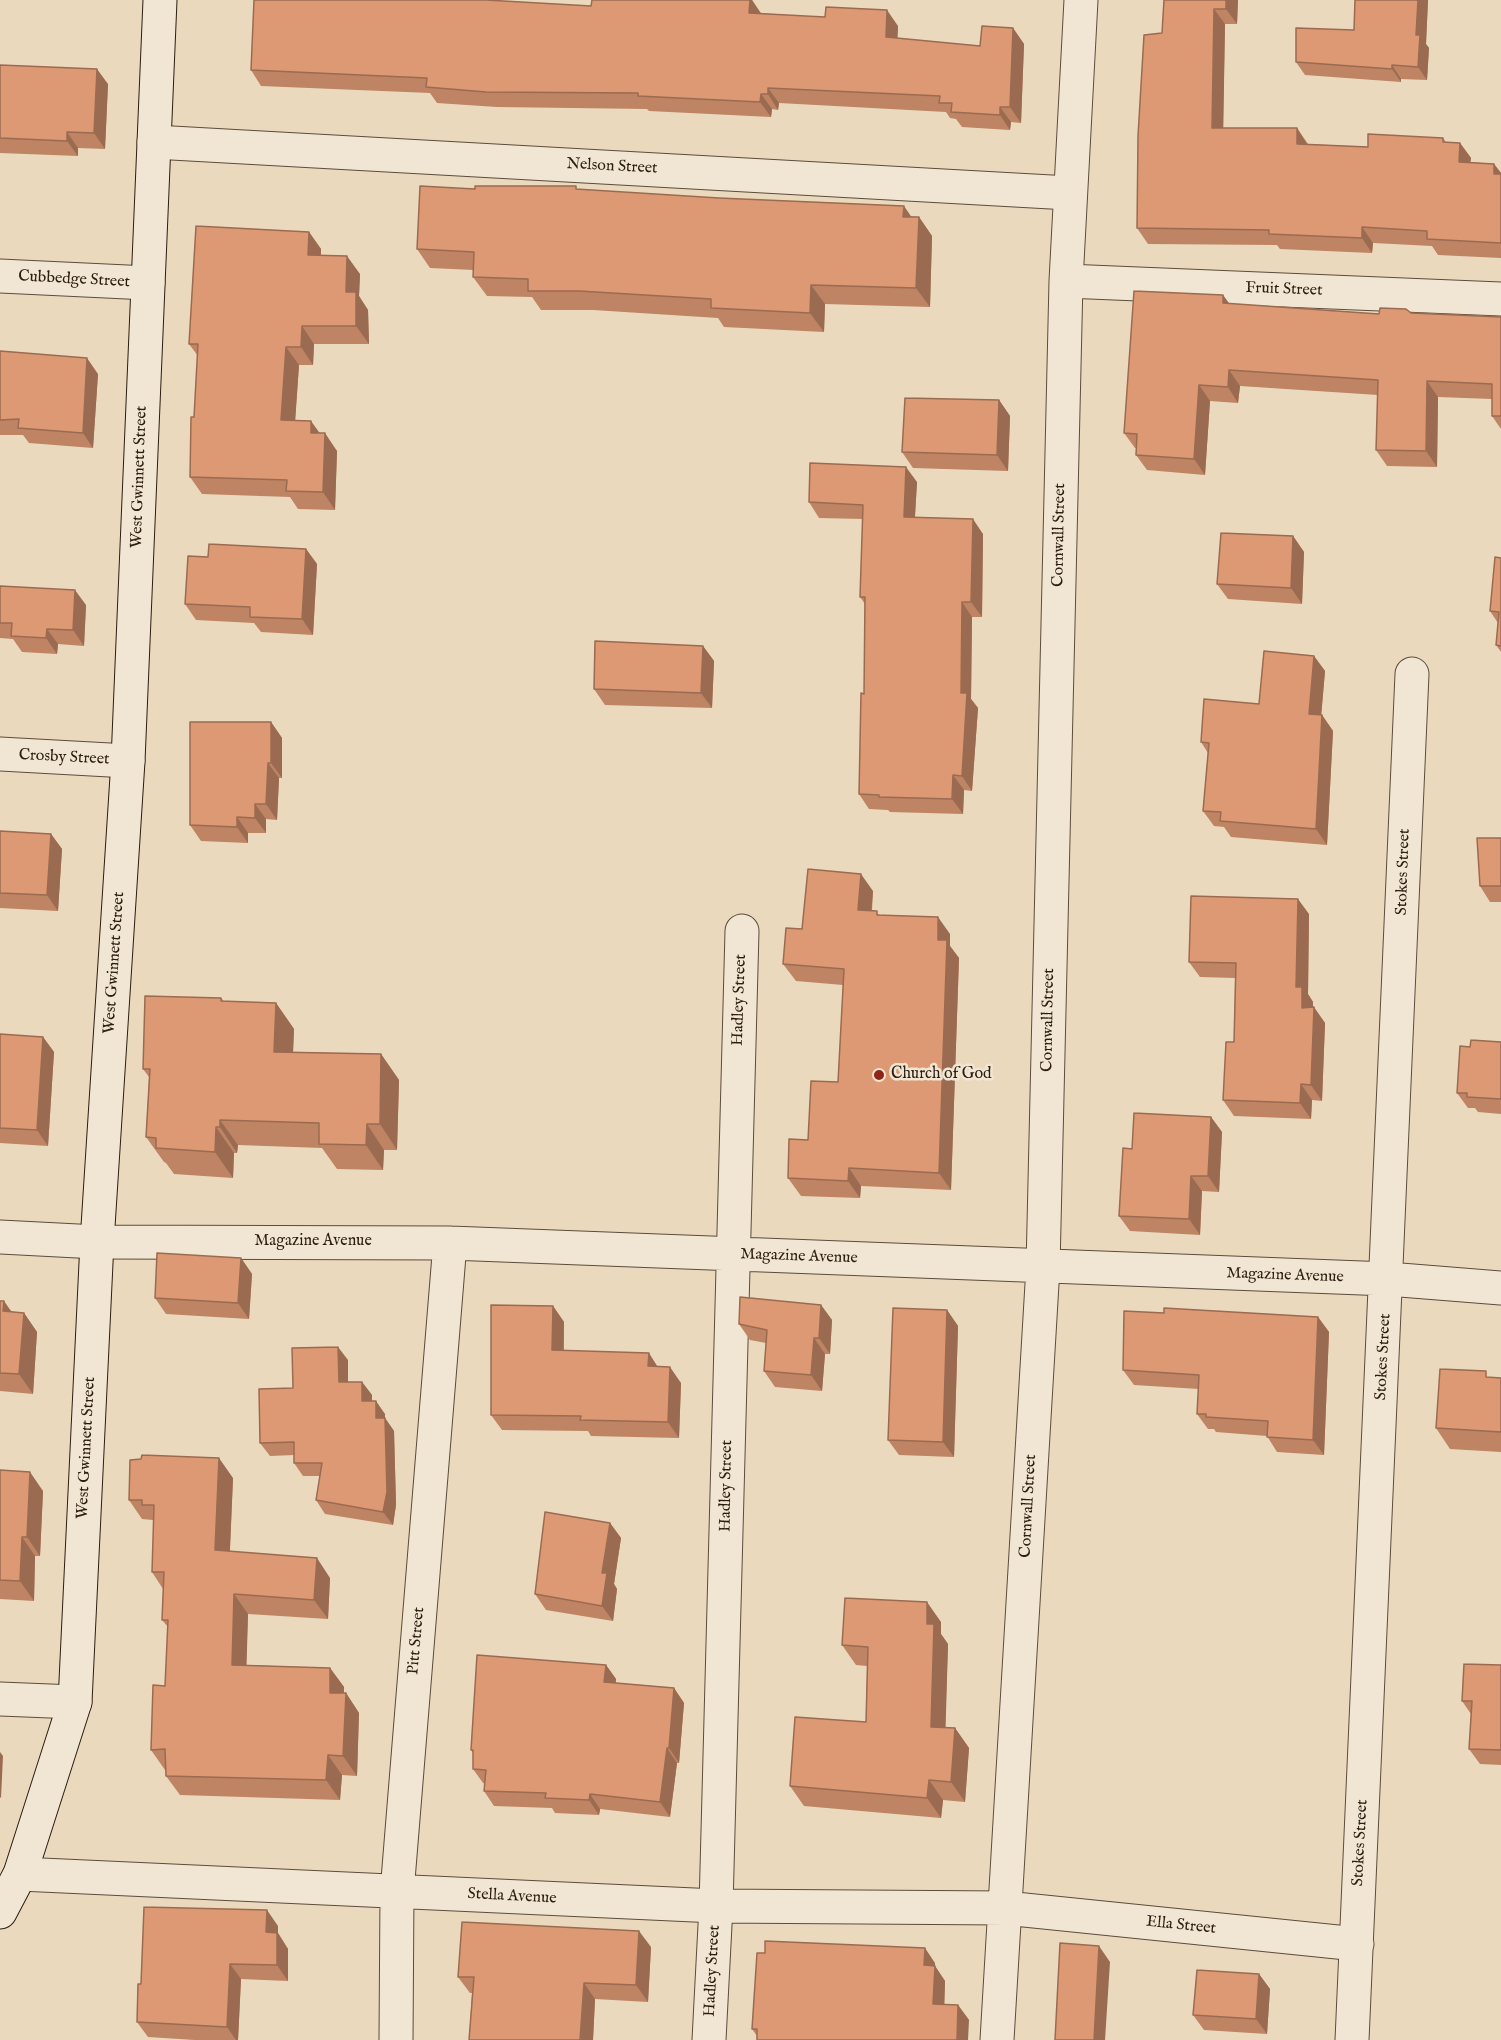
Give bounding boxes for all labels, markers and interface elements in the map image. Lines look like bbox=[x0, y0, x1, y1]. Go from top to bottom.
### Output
street label: Nelson Street bbox=[566, 155, 658, 179]
street label: Cubbedge Street bbox=[18, 267, 130, 293]
street label: Fruit Street bbox=[1245, 279, 1323, 301]
street label: West Gwinnett Street bbox=[128, 405, 152, 549]
street label: Cornwall Street bbox=[1049, 483, 1071, 587]
street label: Crosby Street bbox=[18, 746, 110, 770]
street label: Stokes Street bbox=[1393, 828, 1415, 916]
street label: West Gwinnett Street bbox=[100, 891, 130, 1035]
street label: Hadley Street bbox=[729, 954, 751, 1046]
street label: Cornwall Street bbox=[1038, 968, 1060, 1072]
place label: Church of God bbox=[891, 1065, 992, 1085]
marker: Church of God bbox=[872, 1068, 886, 1082]
street label: Magazine Avenue bbox=[254, 1232, 372, 1252]
street label: Magazine Avenue bbox=[740, 1245, 858, 1269]
street label: Magazine Avenue bbox=[1226, 1264, 1344, 1288]
street label: Stokes Street bbox=[1372, 1313, 1396, 1401]
street label: West Gwinnett Street bbox=[74, 1376, 100, 1520]
street label: Hadley Street bbox=[717, 1440, 737, 1532]
street label: Cornwall Street bbox=[1017, 1454, 1041, 1558]
street label: Pitt Street bbox=[404, 1606, 430, 1676]
street label: Stokes Street bbox=[1349, 1799, 1373, 1887]
street label: Stella Avenue bbox=[467, 1885, 557, 1909]
street label: Ella Street bbox=[1145, 1913, 1217, 1939]
street label: Hadley Street bbox=[701, 1925, 725, 2017]

